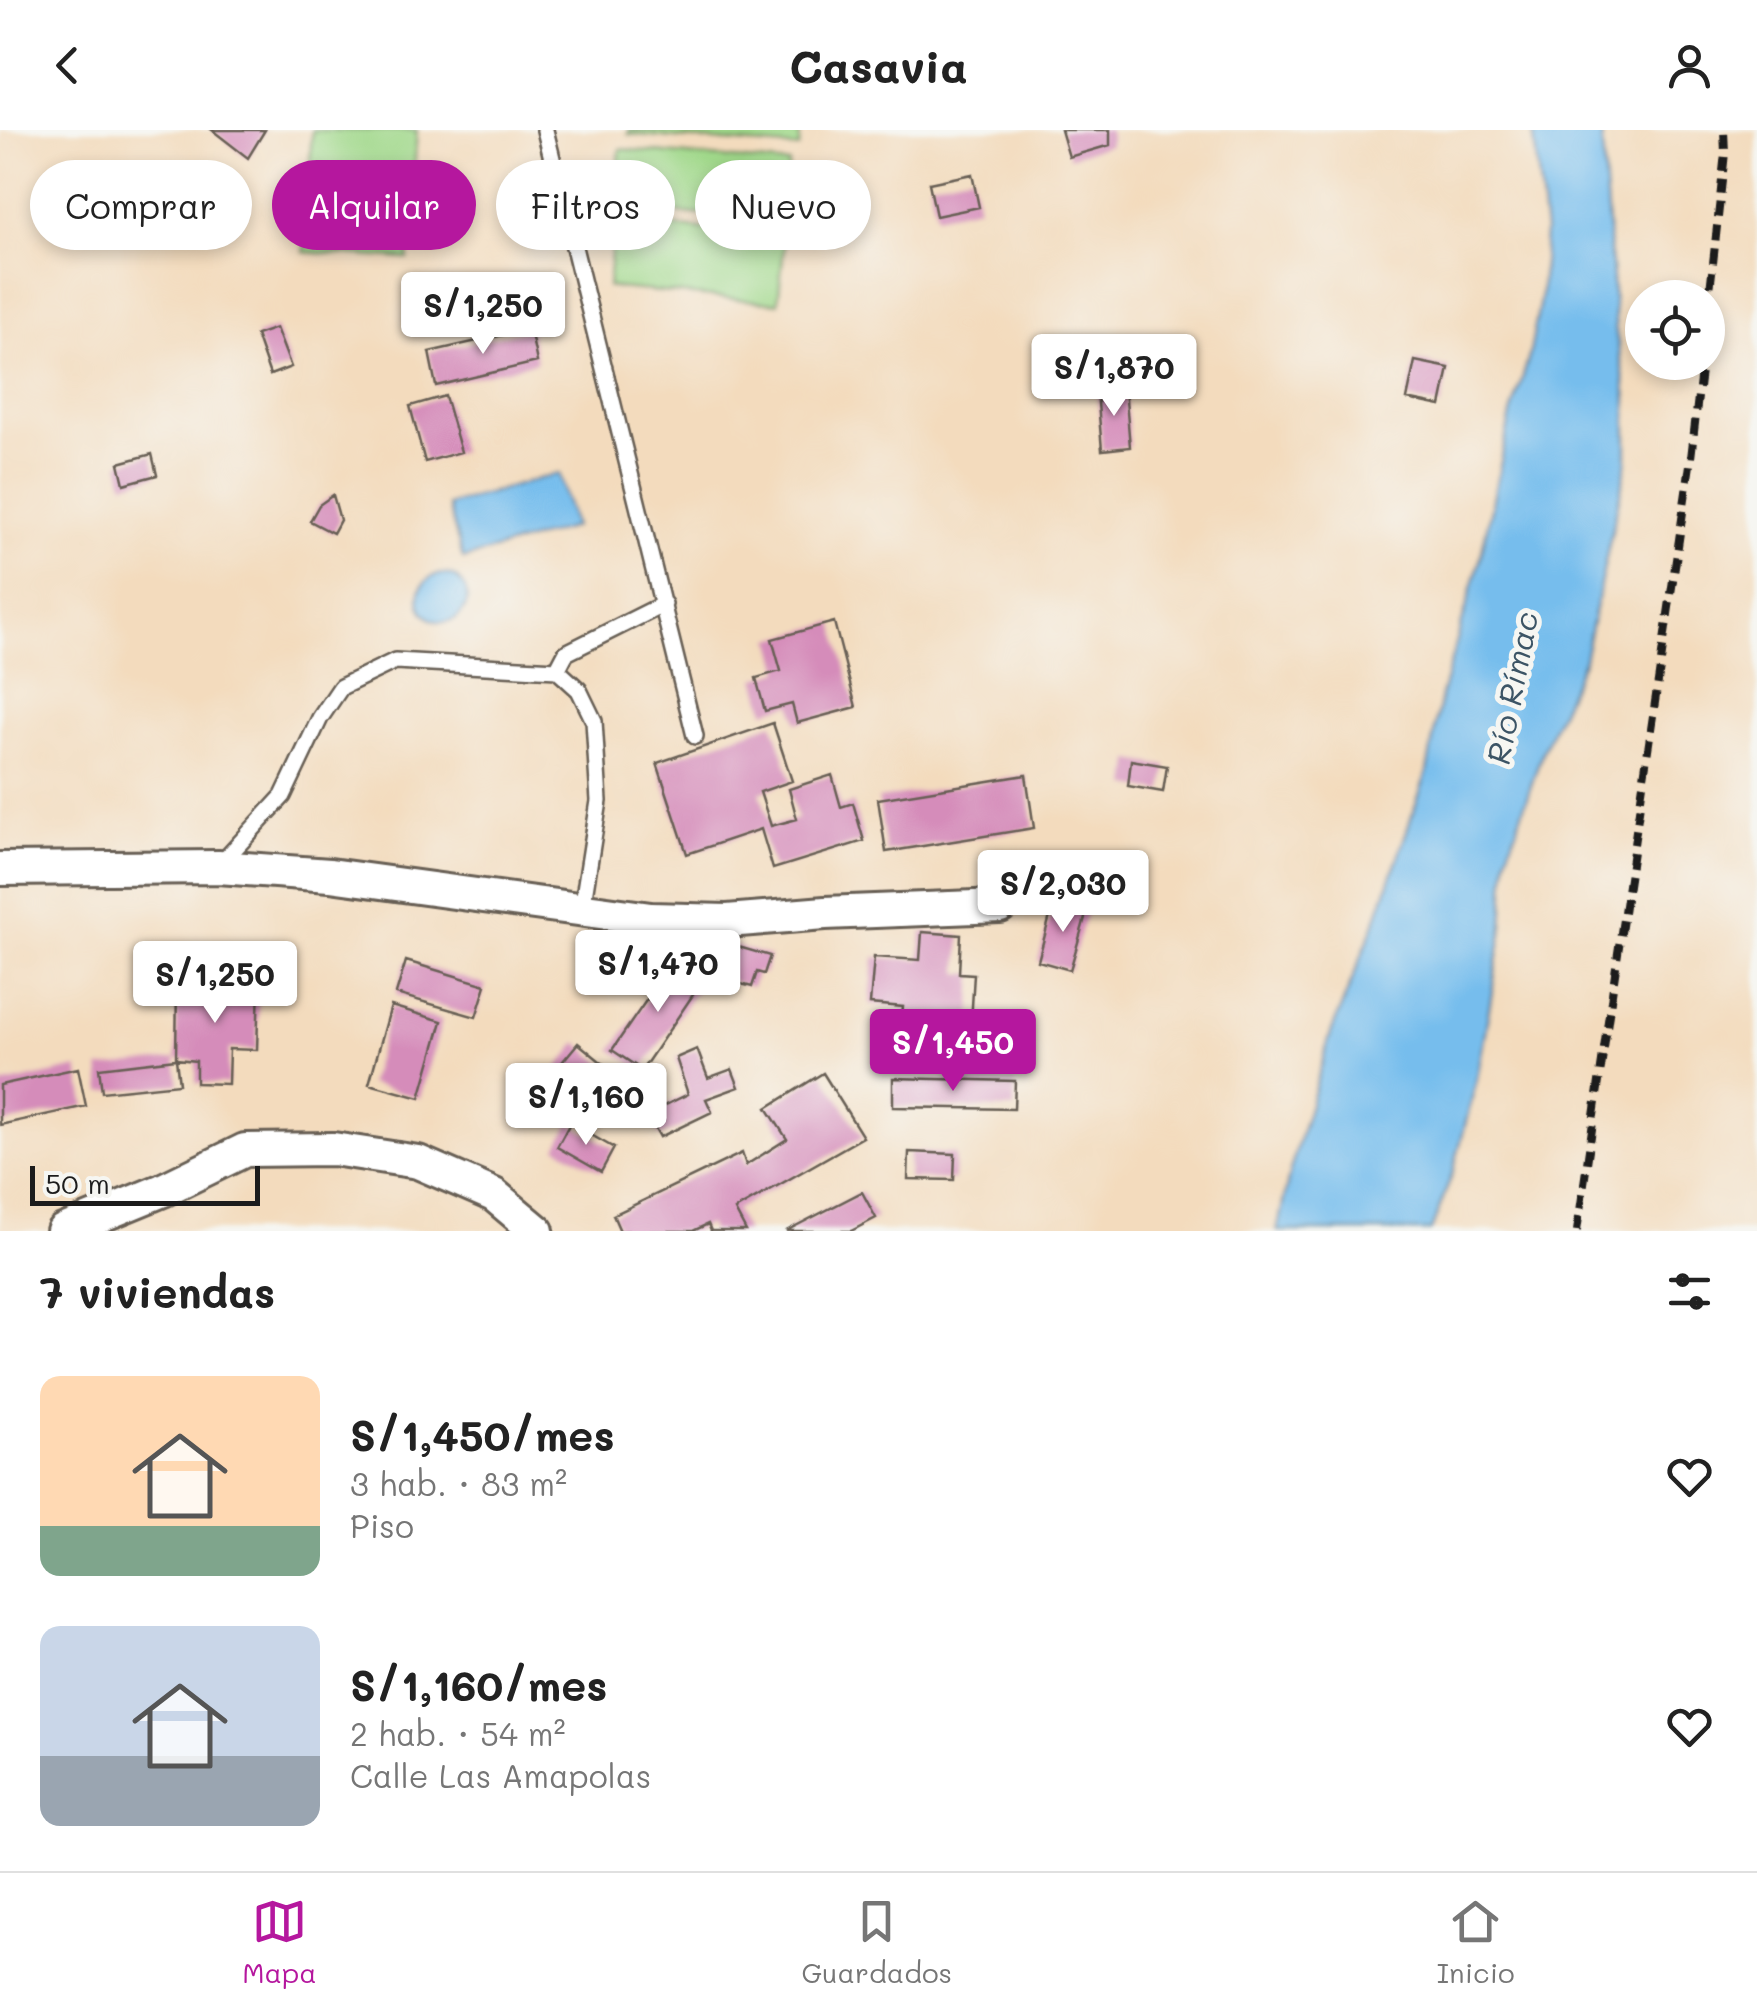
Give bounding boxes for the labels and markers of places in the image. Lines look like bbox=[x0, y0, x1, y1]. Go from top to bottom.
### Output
pin: S/1,250 bbox=[391, 272, 575, 357]
pin: S/1,870 bbox=[1022, 334, 1206, 419]
pin: S/2,030 bbox=[971, 850, 1155, 935]
pin: S/1,470 bbox=[566, 930, 750, 1015]
pin: S/1,250 bbox=[123, 941, 307, 1026]
pin: S/1,450 bbox=[861, 1009, 1045, 1094]
pin: S/1,160 bbox=[494, 1063, 678, 1148]

